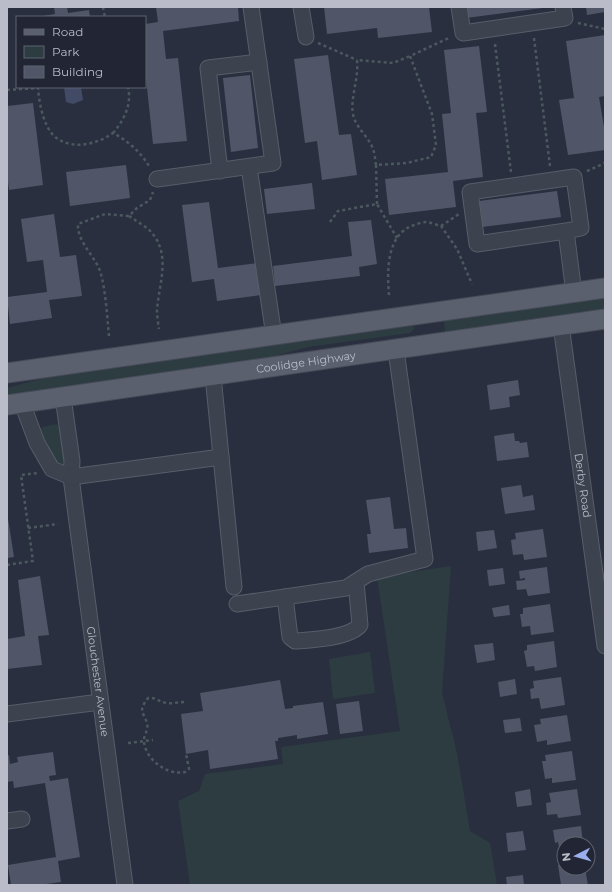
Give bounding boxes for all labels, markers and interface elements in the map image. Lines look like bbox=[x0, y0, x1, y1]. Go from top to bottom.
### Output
legend bbox=[16, 16, 146, 88]
text: Road bbox=[52, 24, 83, 39]
text: Park bbox=[52, 44, 80, 59]
text: Building bbox=[52, 64, 103, 79]
street label: Coolidge Highway bbox=[255, 348, 357, 376]
street label: Derby Road bbox=[572, 452, 594, 519]
street label: Glouchester Avenue bbox=[84, 626, 112, 738]
north arrow bbox=[556, 836, 596, 876]
text: N bbox=[559, 852, 573, 862]

